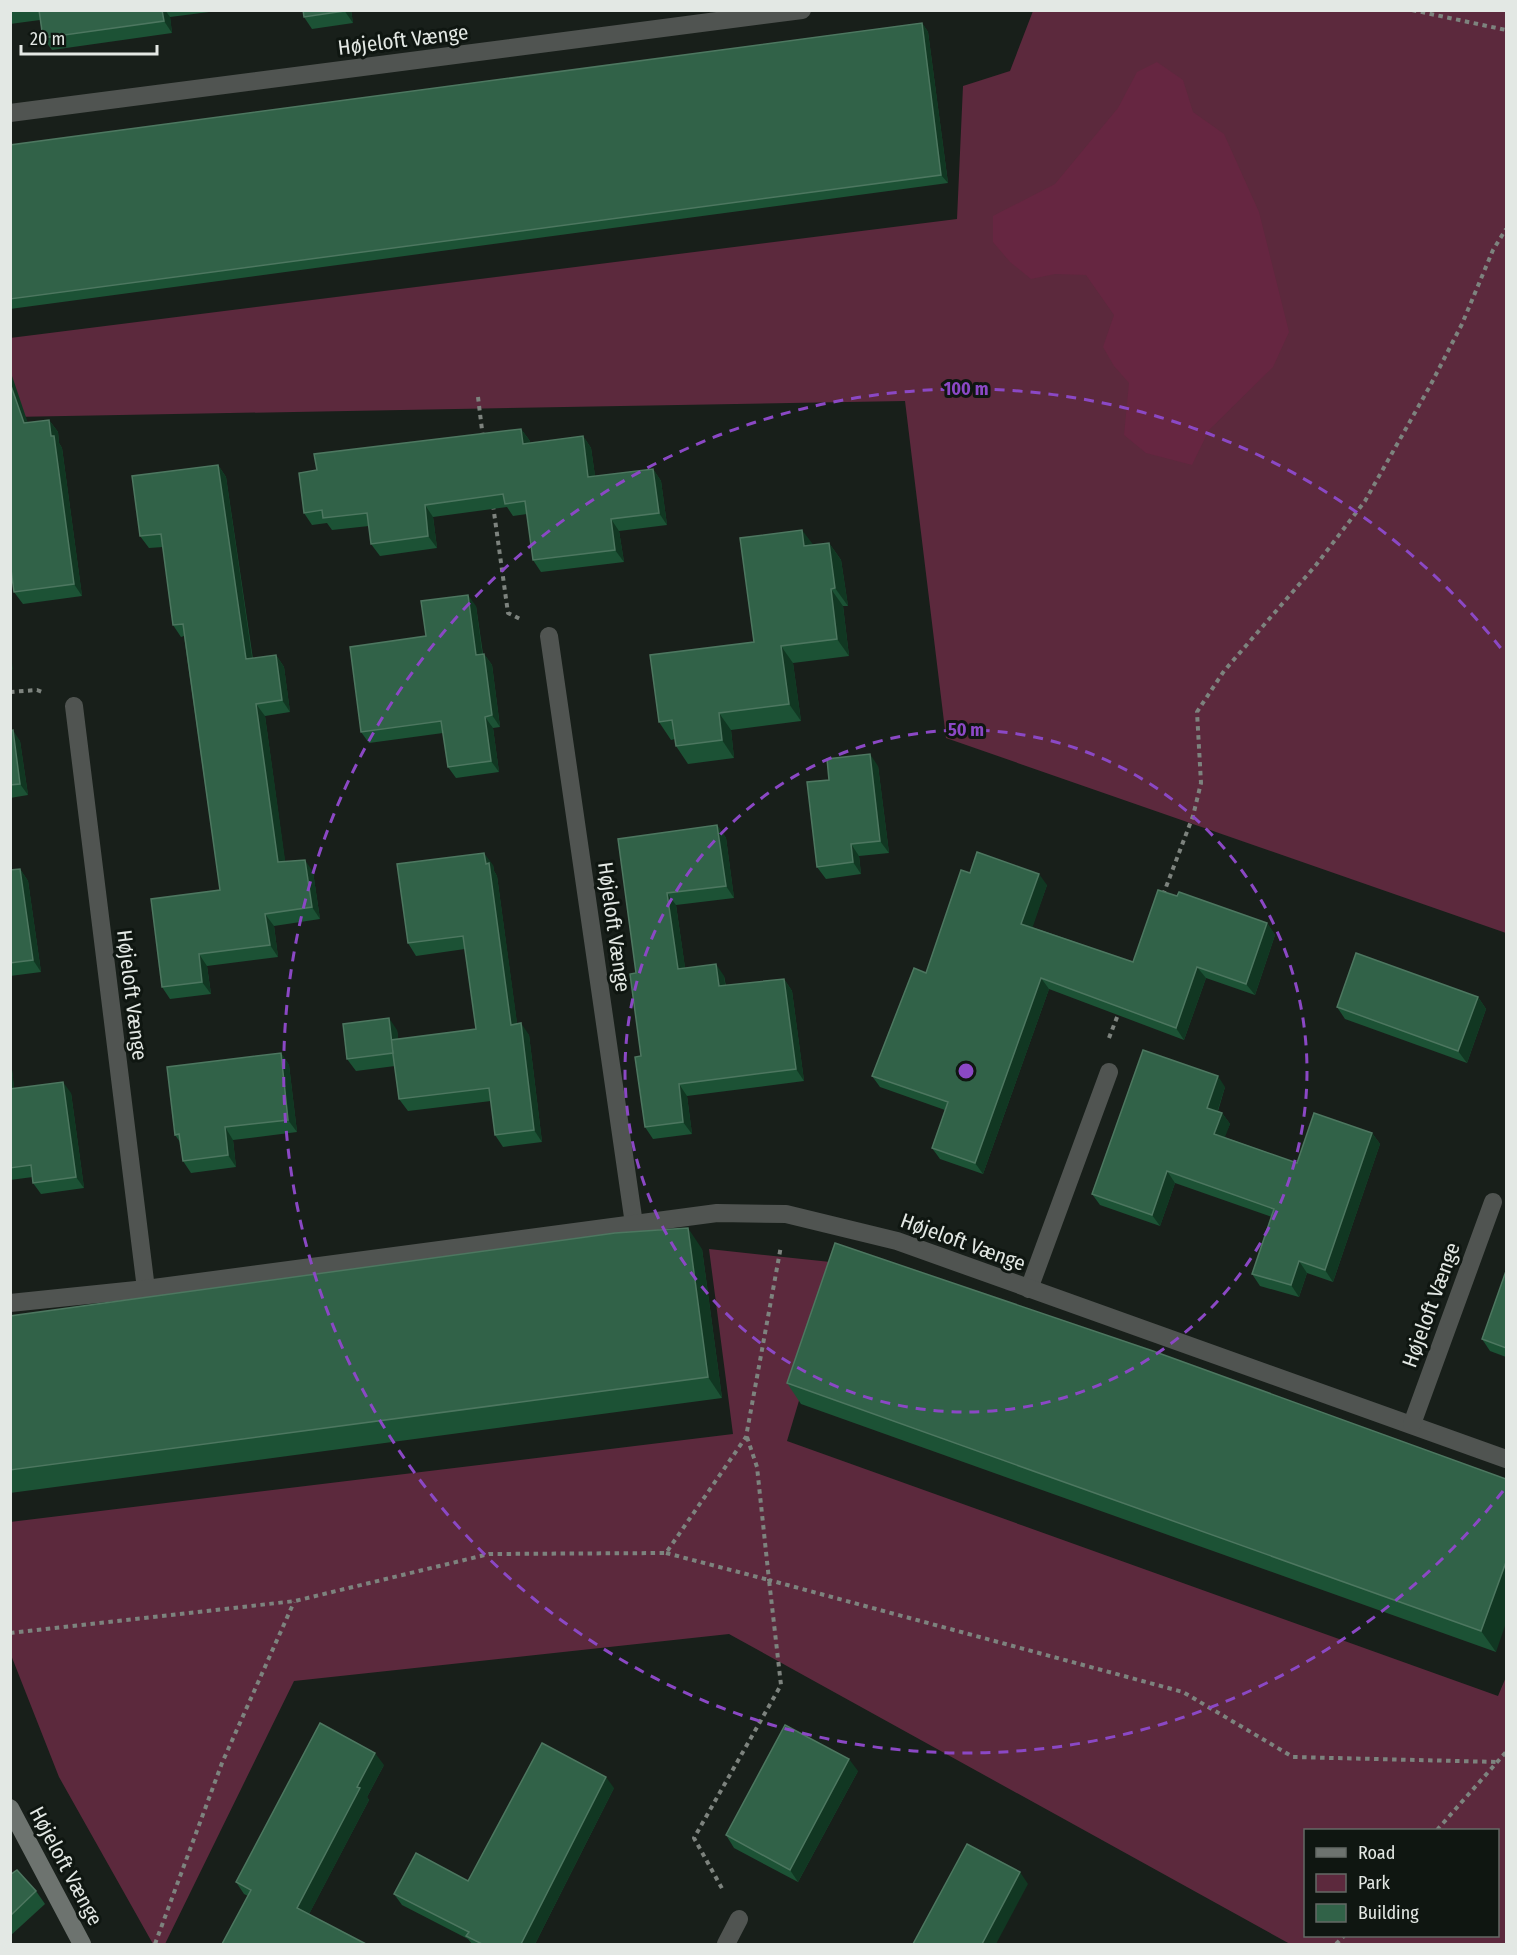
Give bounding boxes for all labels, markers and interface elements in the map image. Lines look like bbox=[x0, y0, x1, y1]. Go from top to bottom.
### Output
scale bar bbox=[21, 18, 158, 56]
street label: Højeloft Vænge bbox=[336, 19, 470, 61]
text: 20 m bbox=[30, 28, 65, 50]
text: 100 m bbox=[944, 378, 988, 400]
text: 50 m bbox=[948, 719, 984, 741]
street label: Højeloft Vænge bbox=[592, 860, 636, 994]
street label: Højeloft Vænge bbox=[111, 928, 153, 1062]
centre of rings bbox=[956, 1061, 976, 1081]
street label: Højeloft Vænge bbox=[897, 1207, 1029, 1277]
street label: Højeloft Vænge bbox=[1396, 1239, 1466, 1371]
street label: Højeloft Vænge bbox=[24, 1802, 108, 1930]
legend bbox=[1304, 1829, 1499, 1937]
text: Road bbox=[1358, 1842, 1395, 1864]
text: Park bbox=[1358, 1872, 1391, 1894]
text: Building bbox=[1358, 1902, 1419, 1924]

